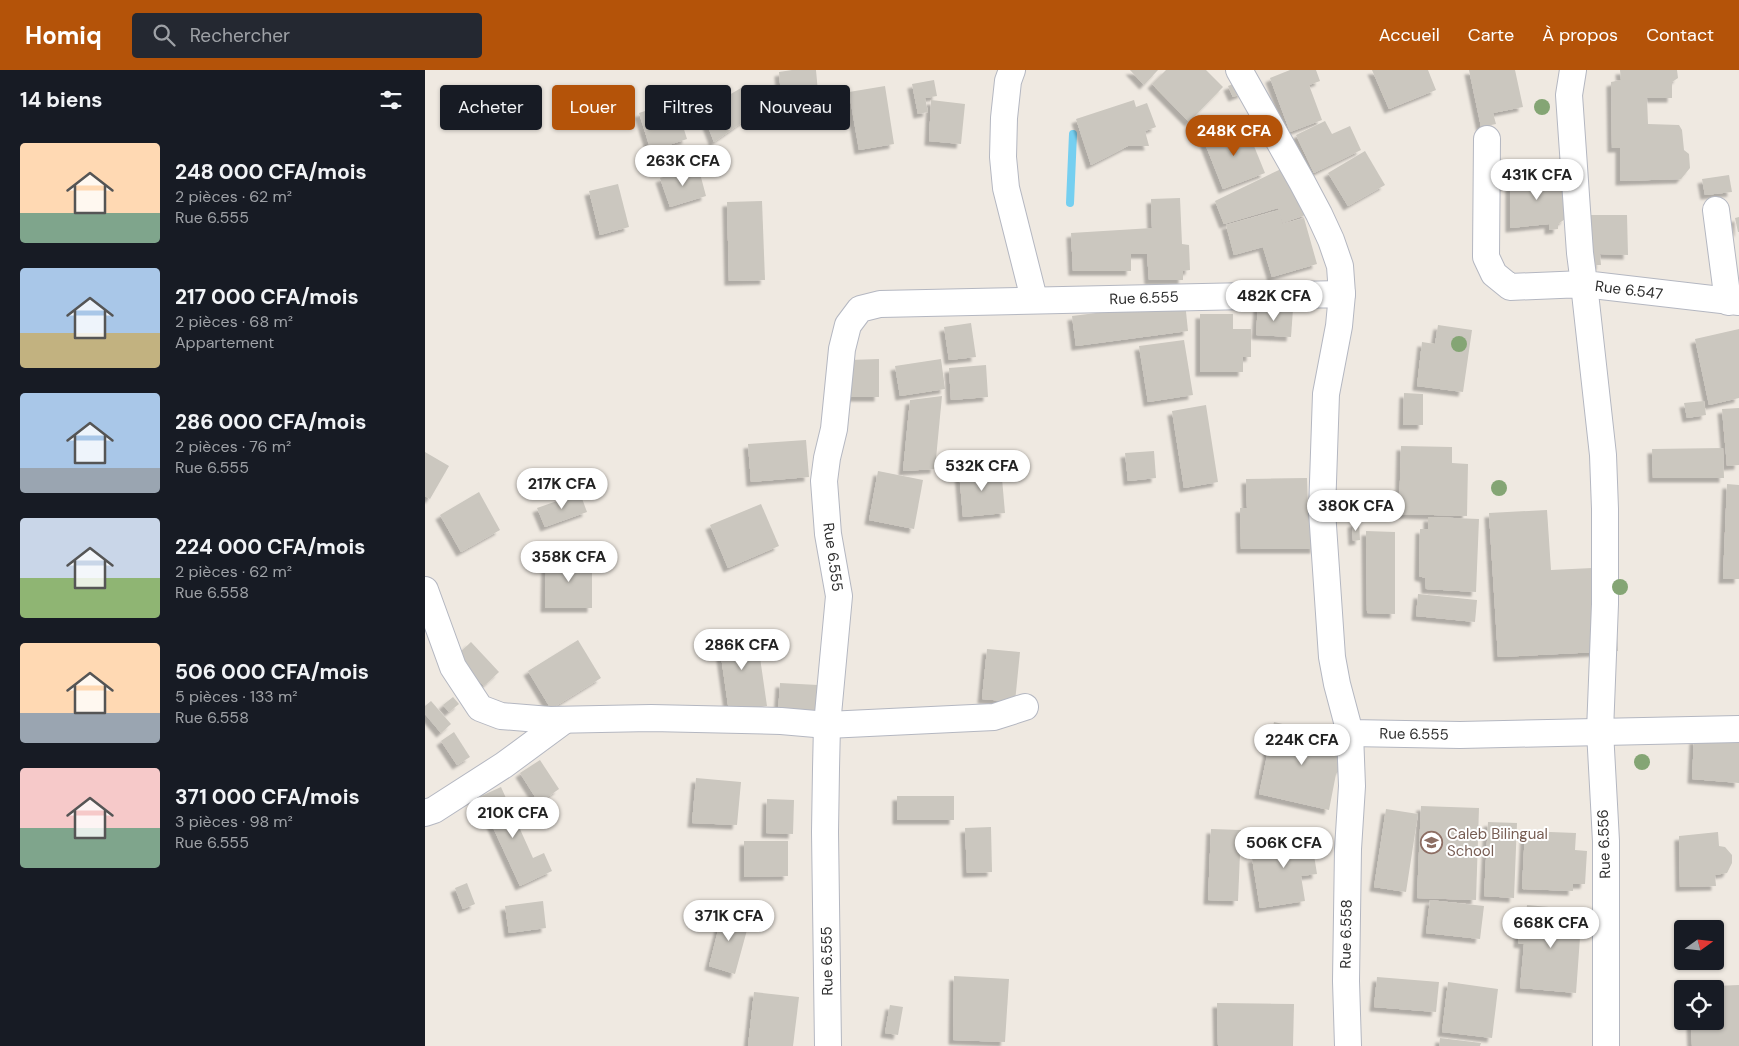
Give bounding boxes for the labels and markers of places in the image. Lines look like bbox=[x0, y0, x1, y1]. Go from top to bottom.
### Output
pin: 248K CFA bbox=[1182, 114, 1286, 157]
pin: 263K CFA bbox=[631, 144, 735, 187]
pin: 431K CFA bbox=[1485, 158, 1589, 201]
pin: 482K CFA bbox=[1222, 280, 1326, 322]
pin: 532K CFA bbox=[930, 450, 1034, 492]
pin: 217K CFA bbox=[510, 468, 614, 510]
pin: 380K CFA bbox=[1304, 490, 1408, 532]
pin: 358K CFA bbox=[517, 540, 621, 583]
pin: 286K CFA bbox=[690, 628, 794, 671]
pin: 224K CFA bbox=[1250, 724, 1354, 766]
pin: 210K CFA bbox=[461, 796, 565, 839]
place label: Caleb Bilingual School bbox=[1447, 824, 1548, 861]
pin: 506K CFA bbox=[1232, 826, 1336, 869]
school or university icon: Caleb Bilingual School bbox=[1419, 831, 1443, 855]
pin: 371K CFA bbox=[677, 900, 781, 942]
pin: 668K CFA bbox=[1499, 906, 1603, 949]

